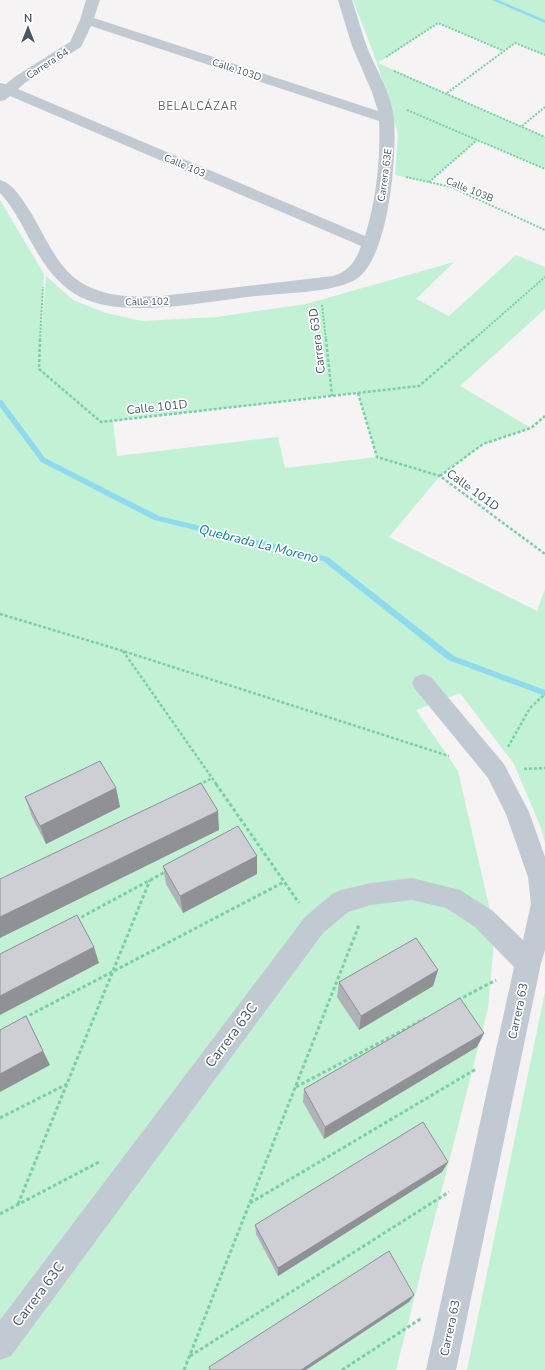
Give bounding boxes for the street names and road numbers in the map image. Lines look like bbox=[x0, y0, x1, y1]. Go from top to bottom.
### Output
street label: Carrera 64 bbox=[24, 45, 71, 83]
street label: Calle 103D bbox=[210, 55, 263, 84]
street label: Carrera 63E bbox=[374, 148, 396, 203]
street label: Calle 103 bbox=[162, 151, 207, 181]
street label: Calle 103B bbox=[444, 174, 496, 206]
street label: Calle 102 bbox=[125, 295, 169, 309]
street label: Carrera 63D bbox=[305, 307, 329, 375]
street label: Calle 101D bbox=[126, 396, 188, 418]
street label: Calle 101D bbox=[444, 466, 503, 515]
street label: Carrera 63 bbox=[504, 981, 532, 1041]
street label: Carrera 63C bbox=[201, 999, 262, 1071]
street label: Carrera 63C bbox=[8, 1258, 69, 1330]
street label: Carrera 63 bbox=[436, 1298, 464, 1358]

